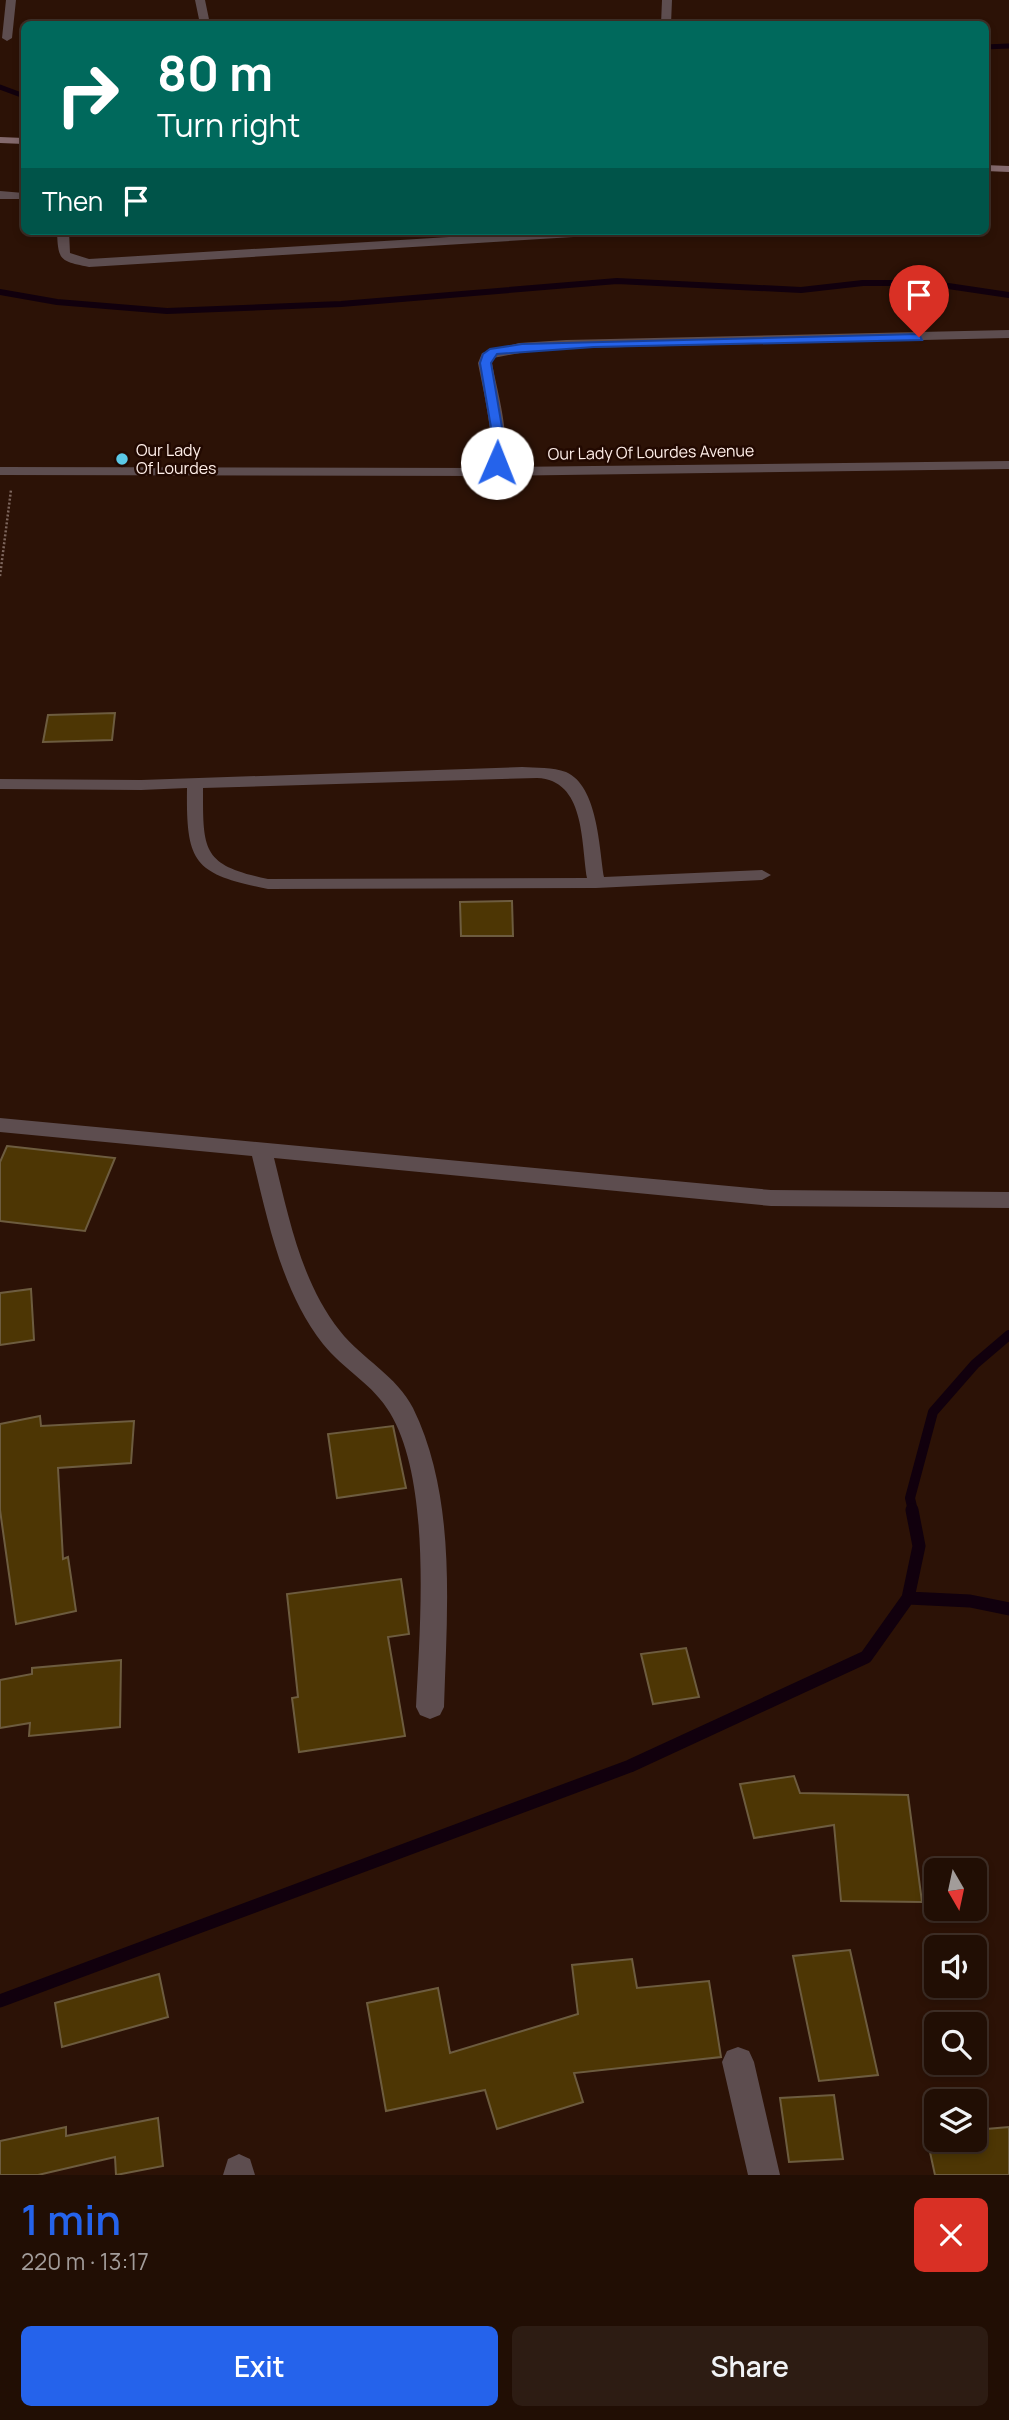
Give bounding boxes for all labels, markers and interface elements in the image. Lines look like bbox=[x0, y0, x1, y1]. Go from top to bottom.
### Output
text: 80 m bbox=[157, 39, 273, 106]
icon: right bbox=[42, 49, 133, 140]
text: Turn right bbox=[157, 103, 300, 147]
icon: arrive bbox=[117, 182, 155, 220]
text: Then bbox=[42, 183, 103, 219]
pin bbox=[889, 265, 949, 337]
icon: arrive bbox=[900, 276, 938, 314]
position arrow bbox=[460, 426, 534, 500]
place label: Our Lady Of Lourdes bbox=[136, 439, 216, 479]
street label: Our Lady Of Lourdes Avenue bbox=[548, 439, 754, 465]
marker: Our Lady Of Lourdes bbox=[114, 451, 130, 467]
north arrow bbox=[924, 1858, 987, 1922]
map controls bbox=[924, 1858, 987, 2152]
button: sound bbox=[924, 1935, 987, 1998]
button: search bbox=[924, 2012, 987, 2075]
button: layers bbox=[924, 2089, 987, 2152]
text: 1 min bbox=[21, 2190, 121, 2248]
button: close bbox=[914, 2198, 988, 2272]
text: 220 m · 13:17 bbox=[21, 2245, 149, 2277]
button: Exit bbox=[21, 2326, 498, 2406]
button: Share bbox=[512, 2326, 988, 2406]

